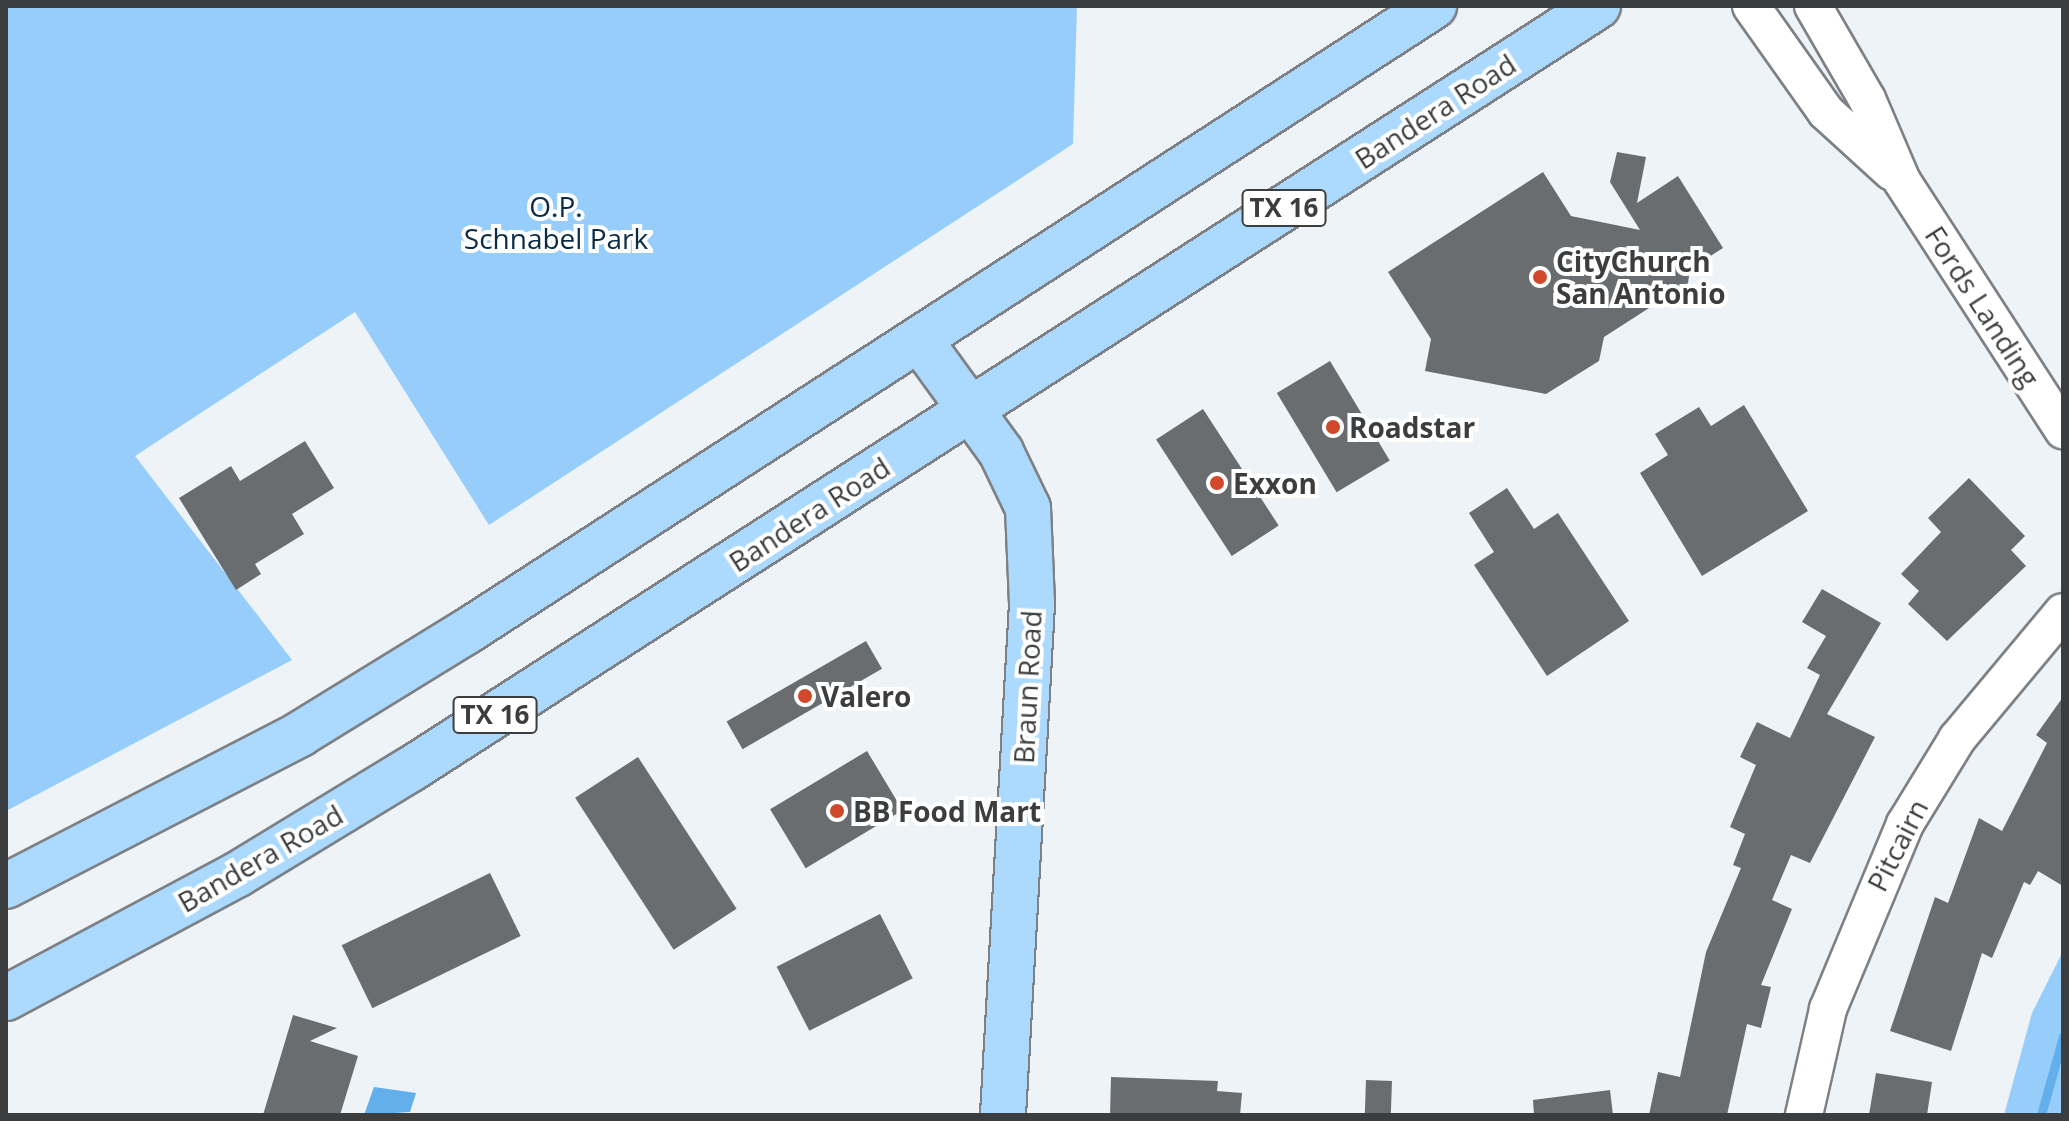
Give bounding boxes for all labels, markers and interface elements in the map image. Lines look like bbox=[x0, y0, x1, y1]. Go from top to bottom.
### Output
street label: Bandera Road bbox=[1348, 47, 1522, 175]
road number: TX 16 bbox=[1240, 186, 1328, 230]
park label: O.P. Schnabel Park bbox=[464, 189, 648, 255]
street label: Fords Landing bbox=[1919, 220, 2047, 392]
place label: CityChurch San Antonio bbox=[1556, 244, 1726, 310]
marker: CityChurch San Antonio bbox=[1531, 268, 1549, 286]
place label: Roadstar bbox=[1349, 410, 1475, 444]
marker: Roadstar bbox=[1324, 418, 1342, 436]
street label: Bandera Road bbox=[722, 450, 896, 578]
place label: Exxon bbox=[1233, 466, 1317, 500]
marker: Exxon bbox=[1208, 474, 1226, 492]
street label: Braun Road bbox=[1006, 609, 1048, 765]
place label: Valero bbox=[821, 679, 911, 713]
marker: Valero bbox=[796, 687, 814, 705]
road number: TX 16 bbox=[451, 693, 539, 737]
street label: Pitcairn bbox=[1860, 793, 1934, 897]
place label: BB Food Mart bbox=[853, 794, 1041, 828]
street label: Bandera Road bbox=[172, 797, 348, 919]
marker: BB Food Mart bbox=[828, 802, 846, 820]

